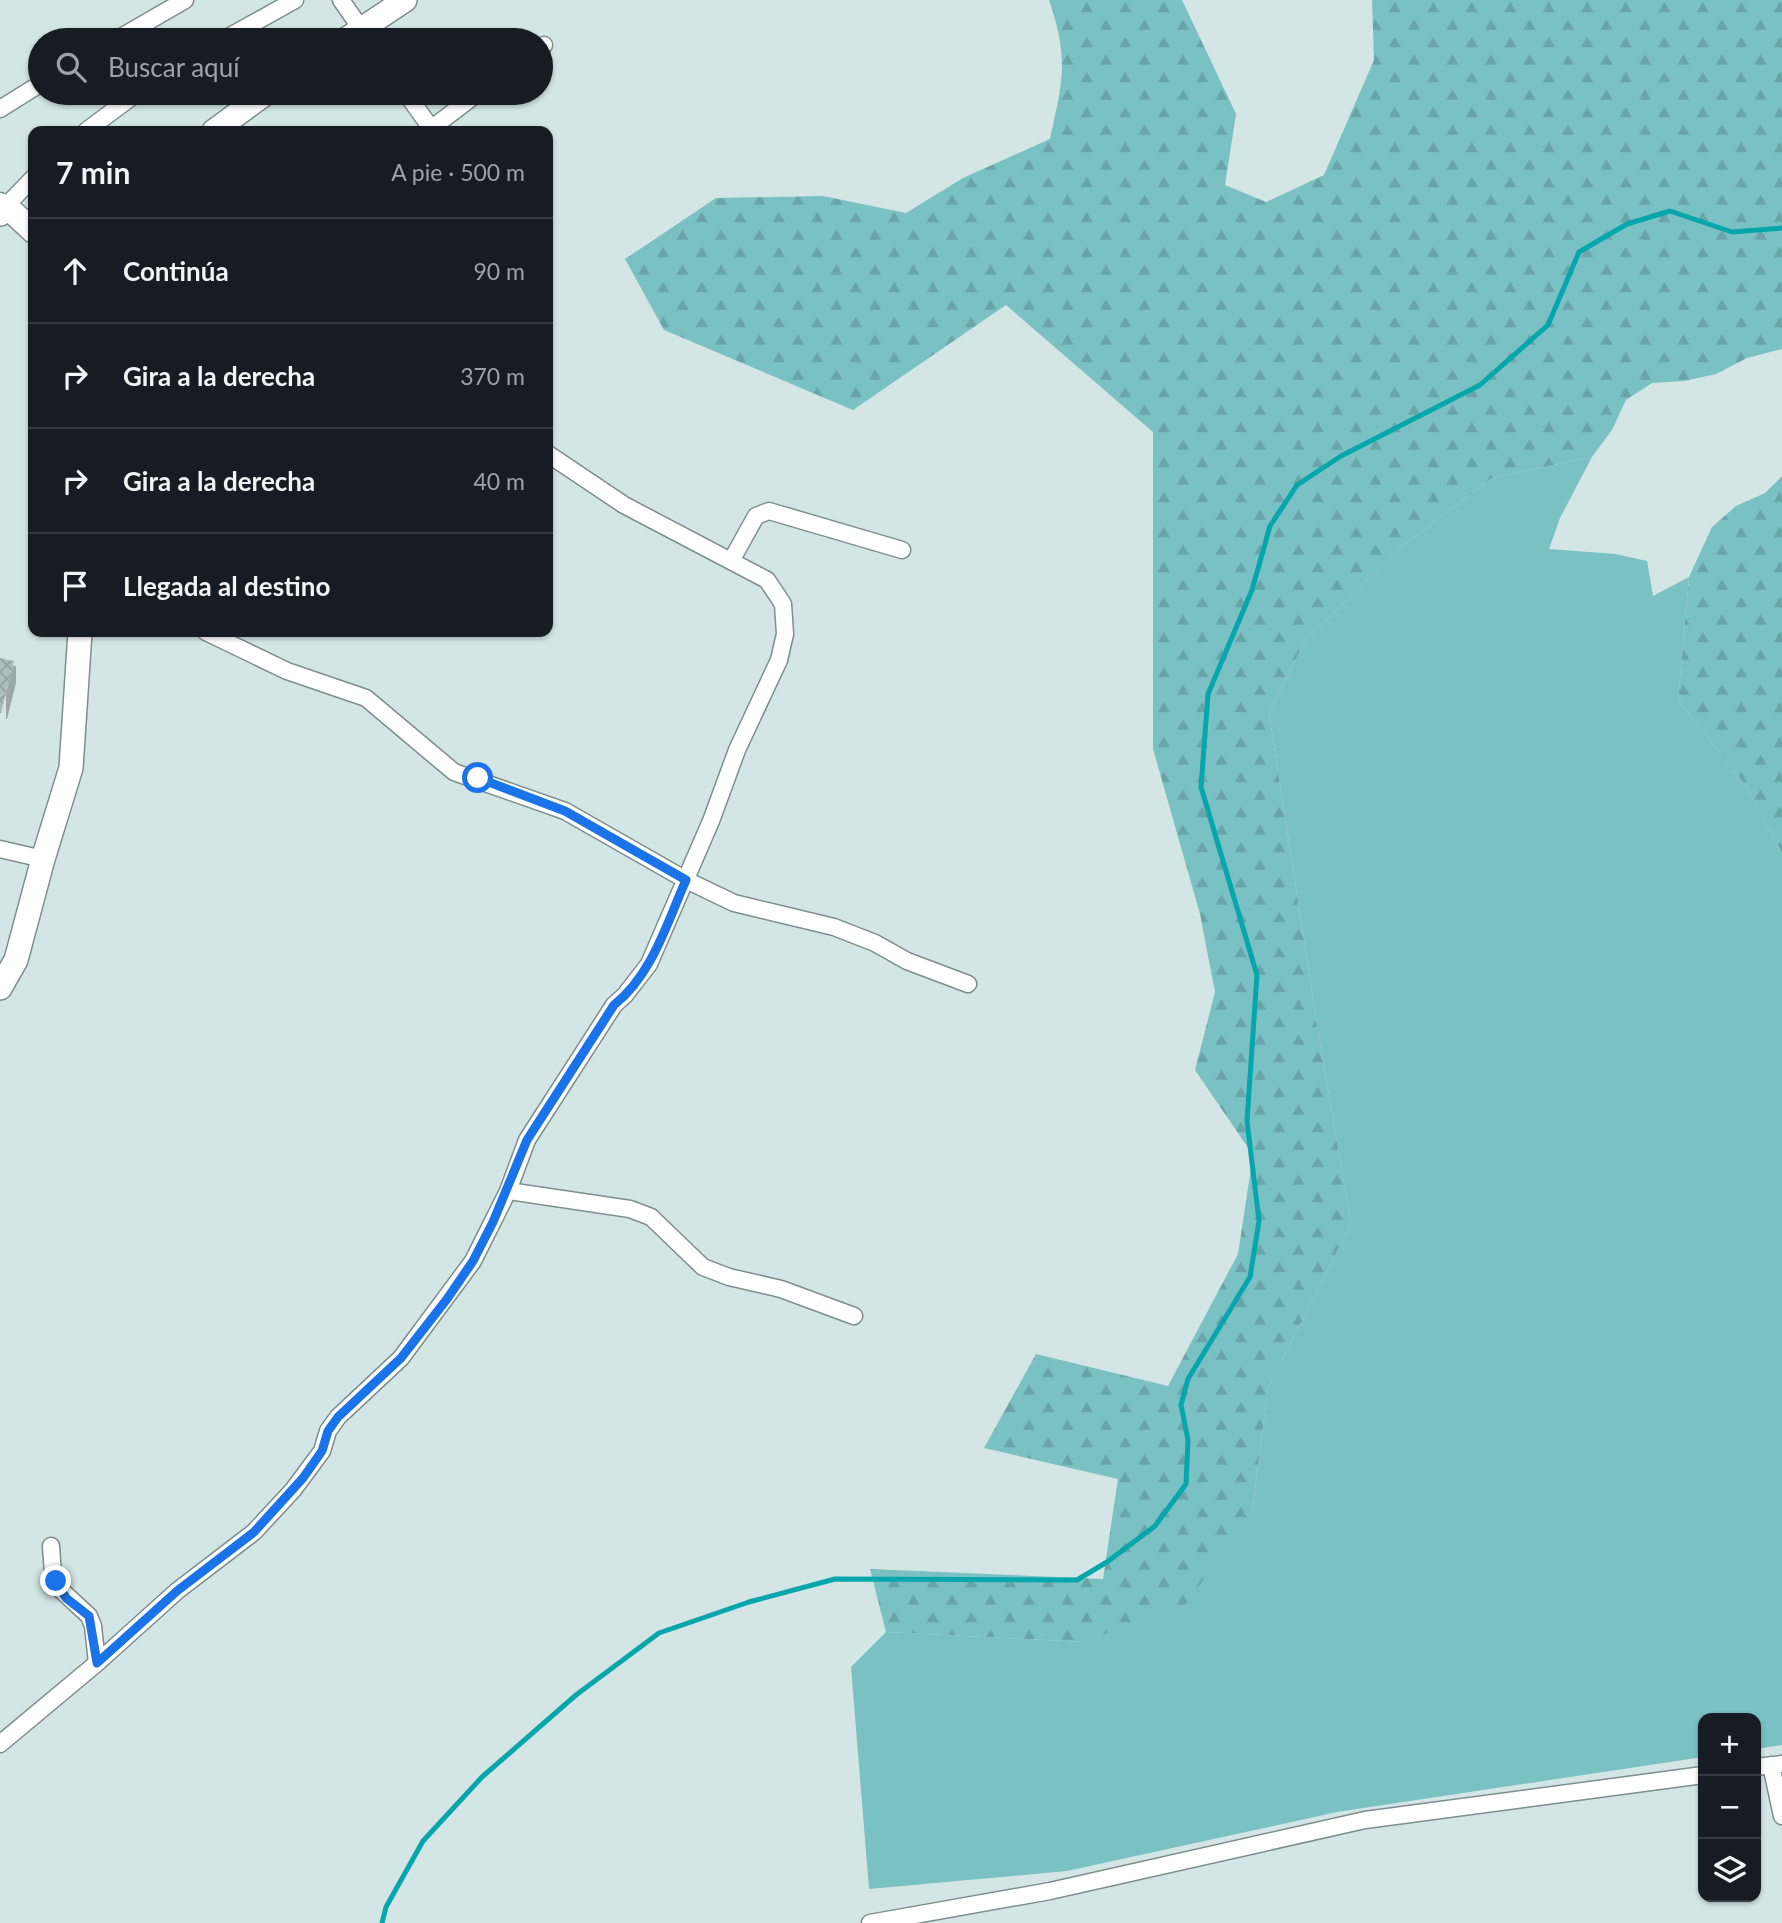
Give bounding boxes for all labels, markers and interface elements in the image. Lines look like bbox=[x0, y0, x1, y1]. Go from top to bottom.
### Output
search box bbox=[28, 28, 553, 105]
icon: search bbox=[52, 48, 90, 86]
text: Buscar aquí bbox=[108, 51, 239, 83]
text: 7 min bbox=[56, 154, 130, 190]
text: A pie · 500 m bbox=[391, 158, 525, 186]
icon: ahead bbox=[56, 252, 94, 290]
text: Continúa bbox=[123, 255, 229, 287]
text: 90 m bbox=[474, 257, 525, 285]
icon: right bbox=[56, 357, 94, 395]
text: Gira a la derecha bbox=[123, 360, 315, 392]
text: 370 m bbox=[460, 362, 525, 390]
icon: right bbox=[56, 462, 94, 500]
text: Gira a la derecha bbox=[123, 465, 315, 497]
text: 40 m bbox=[474, 467, 525, 495]
icon: arrive bbox=[56, 567, 94, 605]
text: Llegada al destino bbox=[123, 570, 330, 602]
route start bbox=[462, 762, 493, 793]
route end bbox=[40, 1565, 71, 1596]
map controls bbox=[1698, 1713, 1761, 1902]
button: + bbox=[1698, 1713, 1761, 1776]
button: − bbox=[1698, 1776, 1761, 1839]
button: layers bbox=[1698, 1839, 1761, 1902]

